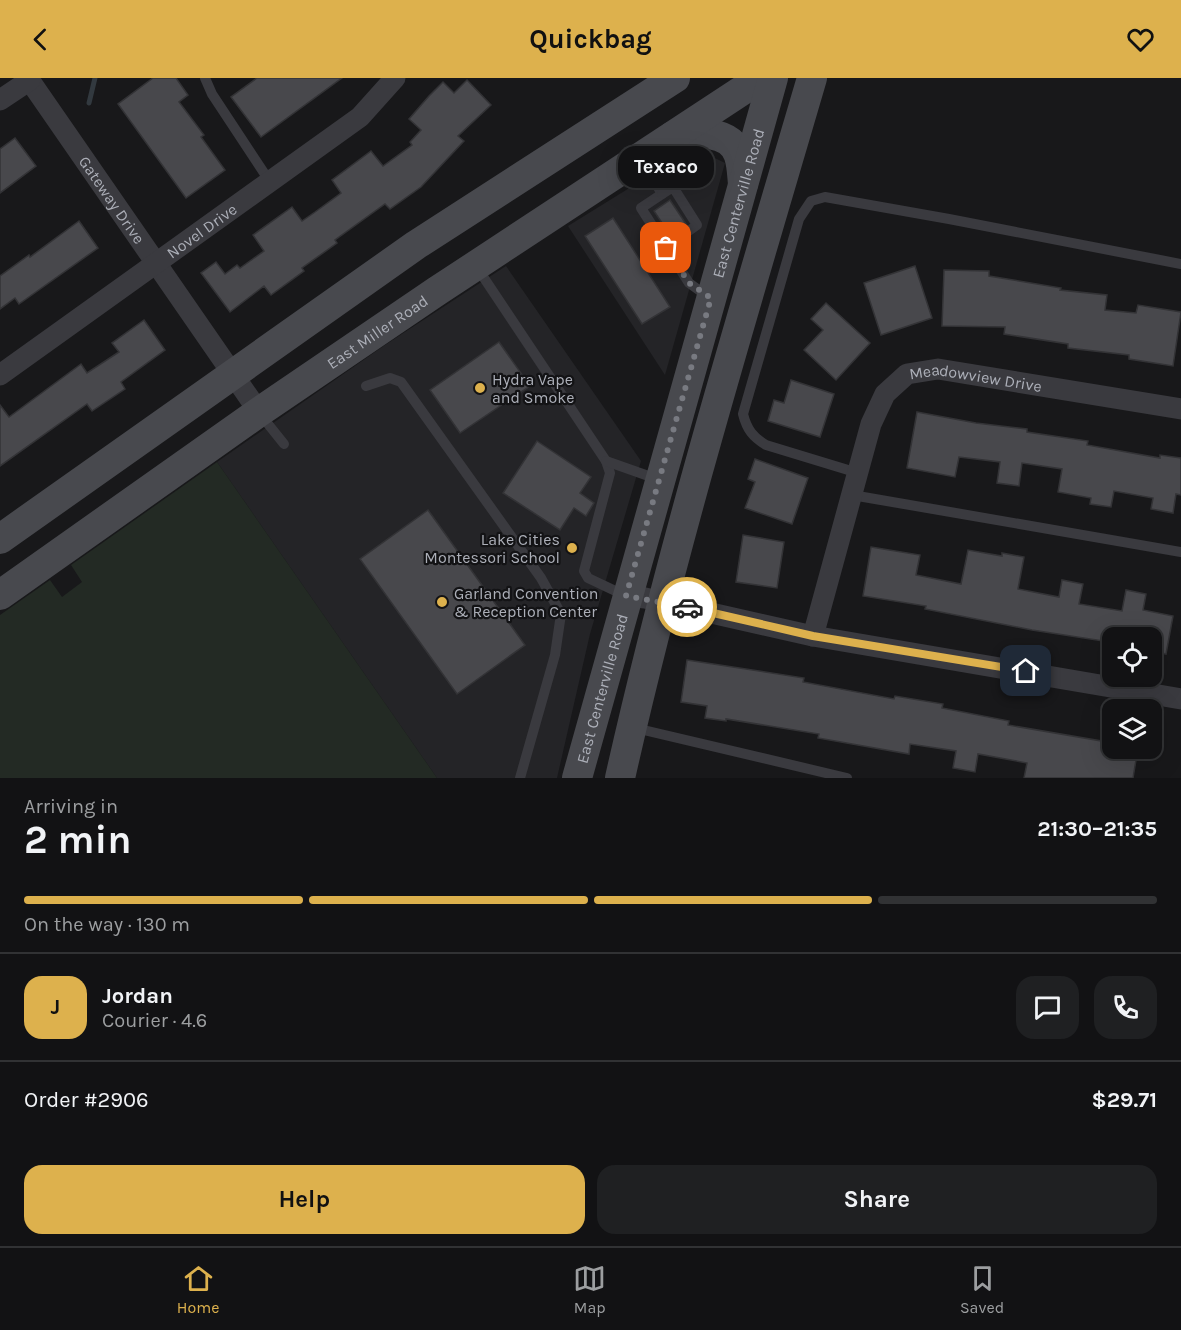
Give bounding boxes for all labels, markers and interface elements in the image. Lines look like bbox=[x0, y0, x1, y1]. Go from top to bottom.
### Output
icon: back bbox=[24, 23, 57, 56]
text: Quickbag bbox=[529, 23, 652, 55]
icon: heart bbox=[1124, 23, 1157, 56]
street label: East Centerville Road bbox=[708, 126, 768, 280]
callout: Texaco bbox=[618, 146, 714, 188]
street label: Gateway Drive bbox=[75, 152, 149, 247]
text: Texaco bbox=[634, 155, 698, 178]
street label: Novel Drive bbox=[163, 199, 240, 262]
pin bbox=[640, 222, 691, 273]
icon: bag bbox=[649, 231, 682, 264]
street label: East Miller Road bbox=[323, 291, 431, 373]
street label: Meadowview Drive bbox=[908, 359, 1043, 395]
place label: Hydra Vape and Smoke bbox=[492, 370, 574, 407]
marker: Hydra Vape and Smoke bbox=[473, 381, 487, 395]
place label: Lake Cities Montessori School bbox=[424, 530, 560, 567]
marker: Lake Cities Montessori School bbox=[565, 541, 579, 555]
courier bbox=[657, 577, 717, 637]
place label: Garland Convention & Reception Center bbox=[454, 584, 598, 621]
icon: car bbox=[671, 591, 704, 624]
marker: Garland Convention & Reception Center bbox=[435, 595, 449, 609]
street label: East Centerville Road bbox=[572, 611, 632, 765]
map controls bbox=[1102, 627, 1162, 759]
button: locate bbox=[1102, 627, 1162, 687]
pin bbox=[1000, 645, 1051, 696]
icon: home bbox=[1009, 654, 1042, 687]
button: layers bbox=[1102, 699, 1162, 759]
text: Arriving in bbox=[24, 795, 118, 818]
text: 21:30–21:35 bbox=[1037, 816, 1157, 842]
text: 2 min bbox=[24, 817, 132, 863]
text: On the way · 130 m bbox=[24, 913, 190, 936]
button: chat bbox=[1016, 976, 1079, 1039]
button: phone bbox=[1094, 976, 1157, 1039]
text: Jordan bbox=[102, 983, 173, 1009]
text: J bbox=[51, 994, 60, 1020]
text: Courier · 4.6 bbox=[102, 1009, 207, 1032]
text: Order #2906 bbox=[24, 1087, 149, 1113]
text: $29.71 bbox=[1092, 1087, 1157, 1113]
button: Help bbox=[24, 1165, 585, 1234]
button: Share bbox=[597, 1165, 1157, 1234]
tab: Home bbox=[177, 1262, 219, 1317]
tab: Map bbox=[573, 1262, 606, 1317]
tab: Saved bbox=[960, 1262, 1004, 1317]

